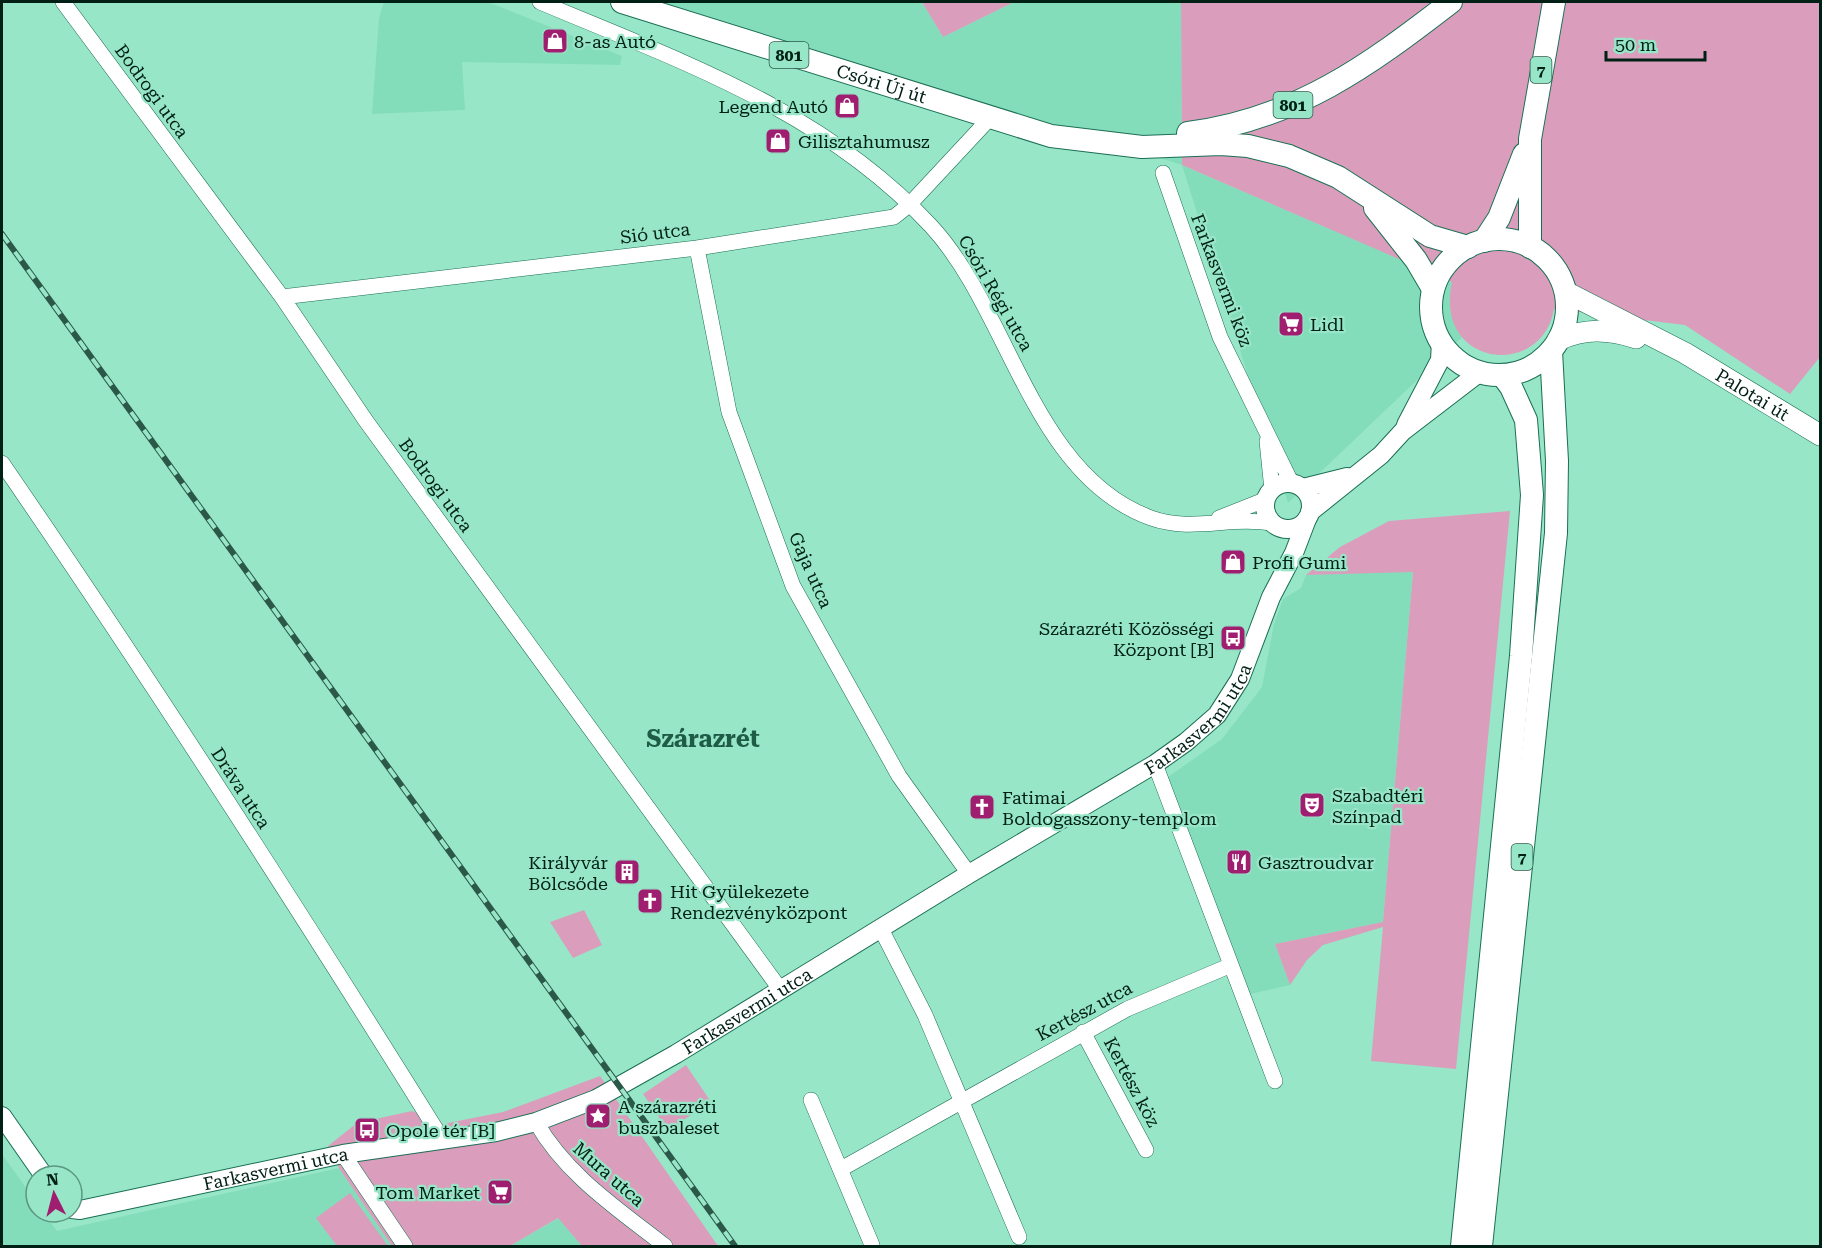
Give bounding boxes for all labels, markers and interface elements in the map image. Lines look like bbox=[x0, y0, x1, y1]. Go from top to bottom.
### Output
scale bar bbox=[1606, 24, 1705, 62]
shop icon: 8-as Autó bbox=[540, 26, 570, 56]
place label: 8-as Autó bbox=[574, 31, 656, 52]
text: 50 m bbox=[1615, 34, 1656, 55]
street label: Bodrogi utca bbox=[111, 40, 193, 142]
road number: 801 bbox=[770, 42, 808, 68]
road number: 7 bbox=[1530, 57, 1552, 83]
street label: Csóri Új út bbox=[834, 59, 929, 107]
shop icon: Legend Autó bbox=[832, 91, 862, 121]
road number: 801 bbox=[1274, 92, 1312, 118]
place label: Legend Autó bbox=[718, 96, 828, 117]
shop icon: Gilisztahumusz bbox=[763, 126, 793, 156]
place label: Gilisztahumusz bbox=[798, 131, 930, 152]
street label: Farkasvermi köz bbox=[1187, 211, 1257, 350]
street label: Sió utca bbox=[619, 218, 691, 248]
street label: Csóri Régi utca bbox=[954, 231, 1038, 355]
supermarket icon: Lidl bbox=[1276, 309, 1306, 339]
place label: Lidl bbox=[1310, 314, 1344, 335]
street label: Palotai út bbox=[1712, 364, 1794, 425]
street label: Bodrogi utca bbox=[395, 434, 477, 536]
street label: Gaja utca bbox=[785, 529, 837, 612]
shop icon: Profi Gumi bbox=[1218, 547, 1248, 577]
place label: Profi Gumi bbox=[1252, 552, 1347, 573]
place label: Szárazréti Közösségi Központ [B] bbox=[1039, 618, 1214, 660]
bus stop icon: Szárazréti Közösségi Központ [B] bbox=[1218, 623, 1248, 653]
street label: Farkasvermi utca bbox=[1141, 661, 1255, 778]
district label: Szárazrét bbox=[646, 725, 760, 753]
street label: Dráva utca bbox=[207, 744, 275, 833]
place label: Szabadtéri Színpad bbox=[1332, 785, 1424, 827]
place label: Fatimai Boldogasszony-templom bbox=[1002, 787, 1217, 829]
theatre icon: Szabadtéri Színpad bbox=[1297, 790, 1327, 820]
church icon: Fatimai Boldogasszony-templom bbox=[967, 792, 997, 822]
road number: 7 bbox=[1512, 844, 1532, 870]
restaurant icon: Gasztroudvar bbox=[1224, 847, 1254, 877]
place label: Királyvár Bölcsőde bbox=[528, 852, 608, 894]
place label: Gasztroudvar bbox=[1258, 852, 1374, 873]
building icon: Királyvár Bölcsőde bbox=[612, 857, 642, 887]
place label: Hit Gyülekezete Rendezvényközpont bbox=[670, 881, 848, 923]
church icon: Hit Gyülekezete Rendezvényközpont bbox=[635, 886, 665, 916]
street label: Farkasvermi utca bbox=[678, 963, 816, 1058]
street label: Kertész utca bbox=[1032, 977, 1136, 1045]
street label: Kertész köz bbox=[1100, 1034, 1165, 1131]
place label: A szárazréti buszbaleset bbox=[618, 1096, 720, 1138]
place icon: A szárazréti buszbaleset bbox=[583, 1101, 613, 1131]
bus stop icon: Opole tér [B] bbox=[352, 1115, 382, 1145]
place label: Opole tér [B] bbox=[386, 1120, 495, 1141]
street label: Mura utca bbox=[569, 1137, 649, 1211]
street label: Farkasvermi utca bbox=[201, 1143, 350, 1194]
north arrow bbox=[24, 1164, 84, 1224]
text: N bbox=[45, 1169, 60, 1190]
supermarket icon: Tom Market bbox=[485, 1177, 515, 1207]
place label: Tom Market bbox=[376, 1182, 480, 1203]

